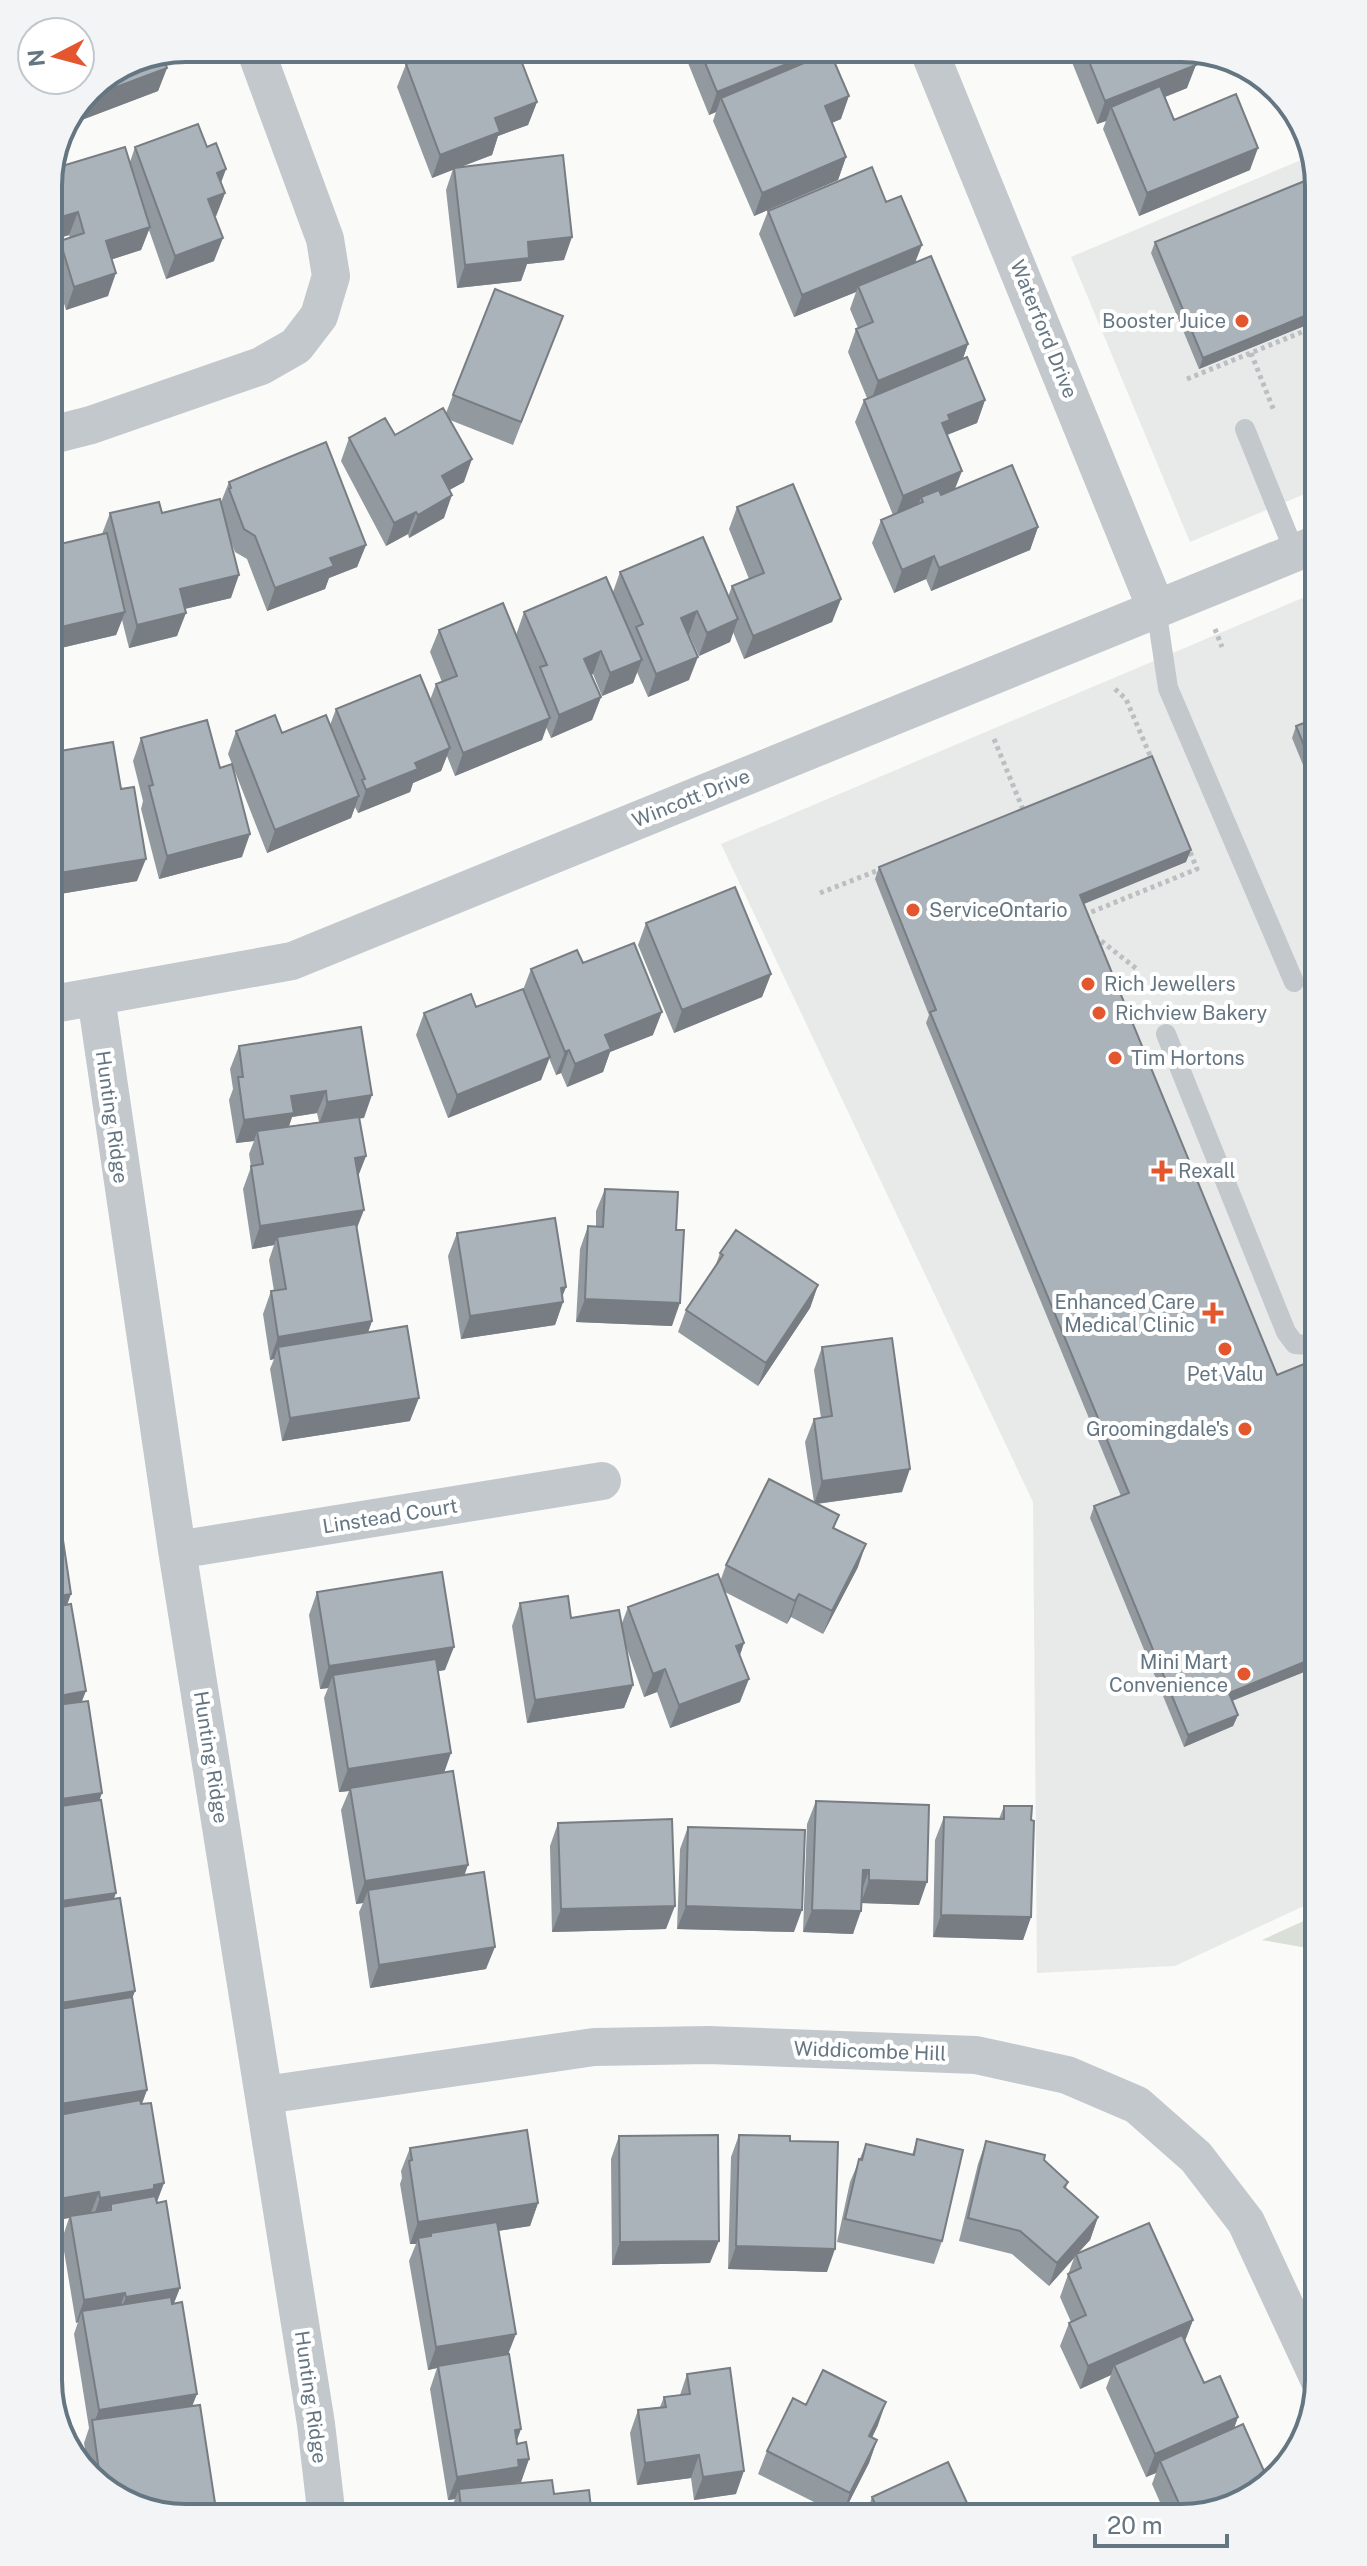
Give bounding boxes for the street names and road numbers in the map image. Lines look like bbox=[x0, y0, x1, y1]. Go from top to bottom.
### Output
street label: Waterford Drive bbox=[1005, 256, 1083, 402]
street label: Wincott Drive bbox=[629, 764, 753, 832]
street label: Hunting Ridge bbox=[91, 1049, 133, 1185]
street label: Linstead Court bbox=[321, 1493, 459, 1539]
street label: Hunting Ridge bbox=[189, 1689, 233, 1825]
street label: Widdicombe Hill bbox=[793, 2036, 947, 2066]
street label: Hunting Ridge bbox=[290, 2329, 332, 2465]

